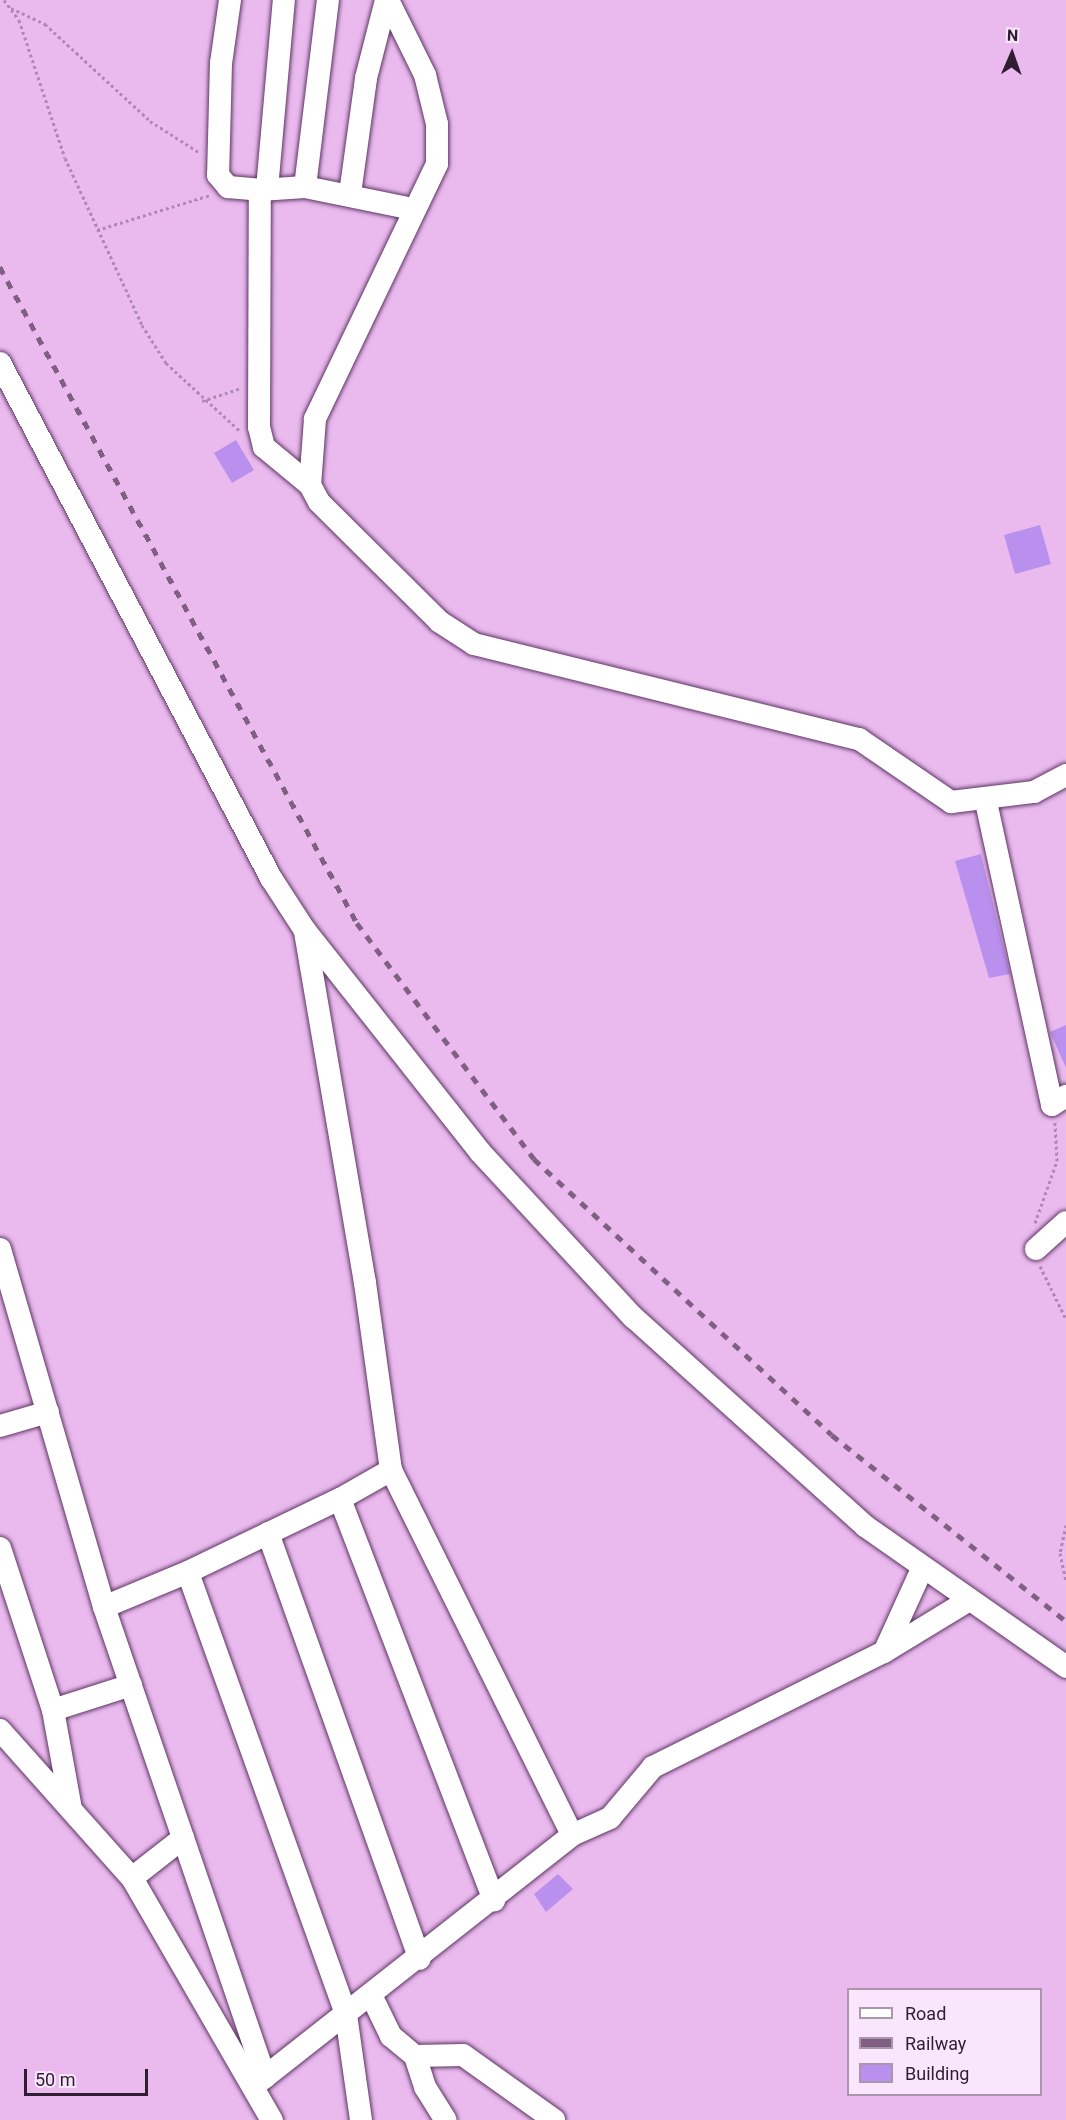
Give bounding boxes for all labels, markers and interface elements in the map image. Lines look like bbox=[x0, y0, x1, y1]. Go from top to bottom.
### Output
north arrow bbox=[982, 24, 1042, 84]
text: N bbox=[1007, 26, 1019, 45]
legend bbox=[847, 1988, 1042, 2096]
text: Road bbox=[905, 2003, 946, 2024]
text: Railway bbox=[905, 2033, 966, 2054]
scale bar bbox=[27, 2057, 152, 2095]
text: Building bbox=[905, 2063, 969, 2084]
text: 50 m bbox=[35, 2069, 75, 2090]

